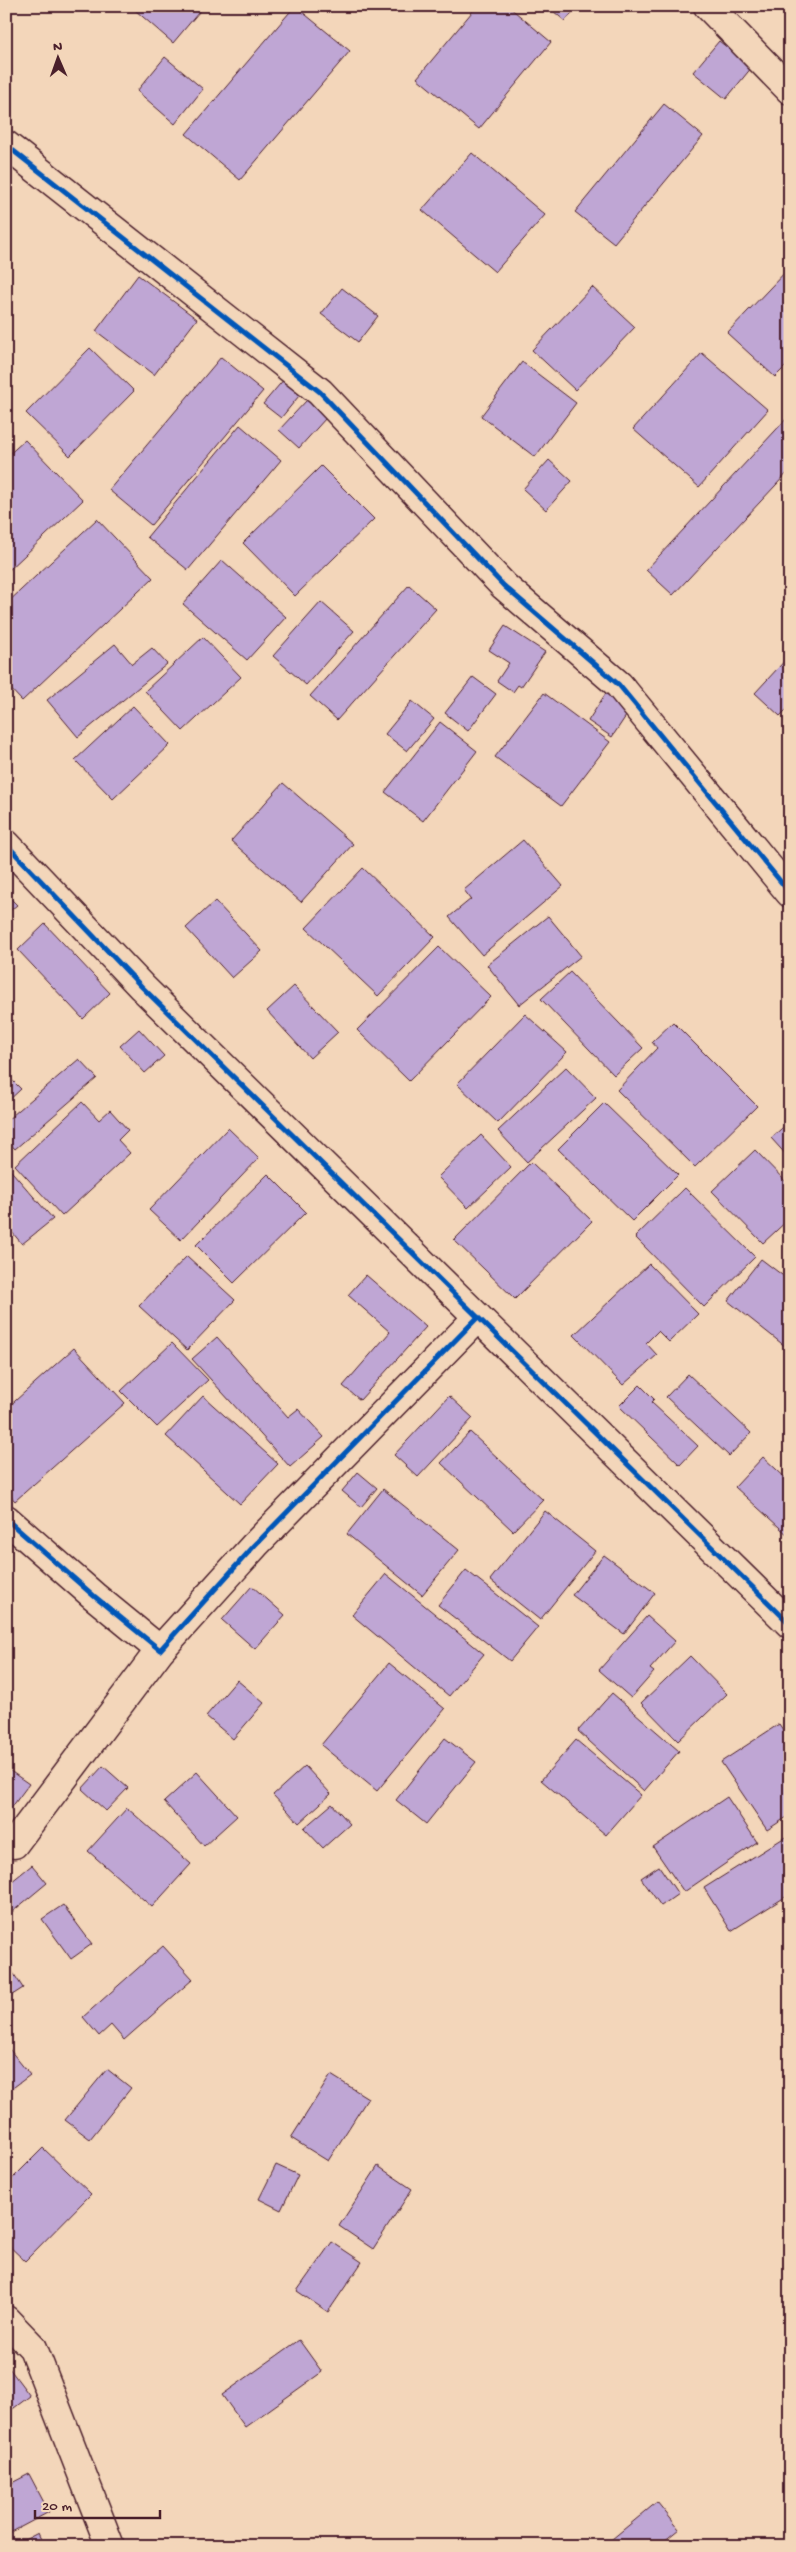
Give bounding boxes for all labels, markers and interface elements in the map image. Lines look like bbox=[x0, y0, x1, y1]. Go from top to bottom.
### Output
north arrow bbox=[32, 32, 82, 82]
text: N bbox=[53, 39, 62, 56]
scale bar bbox=[35, 2487, 160, 2519]
text: 20 m bbox=[42, 2498, 72, 2516]

